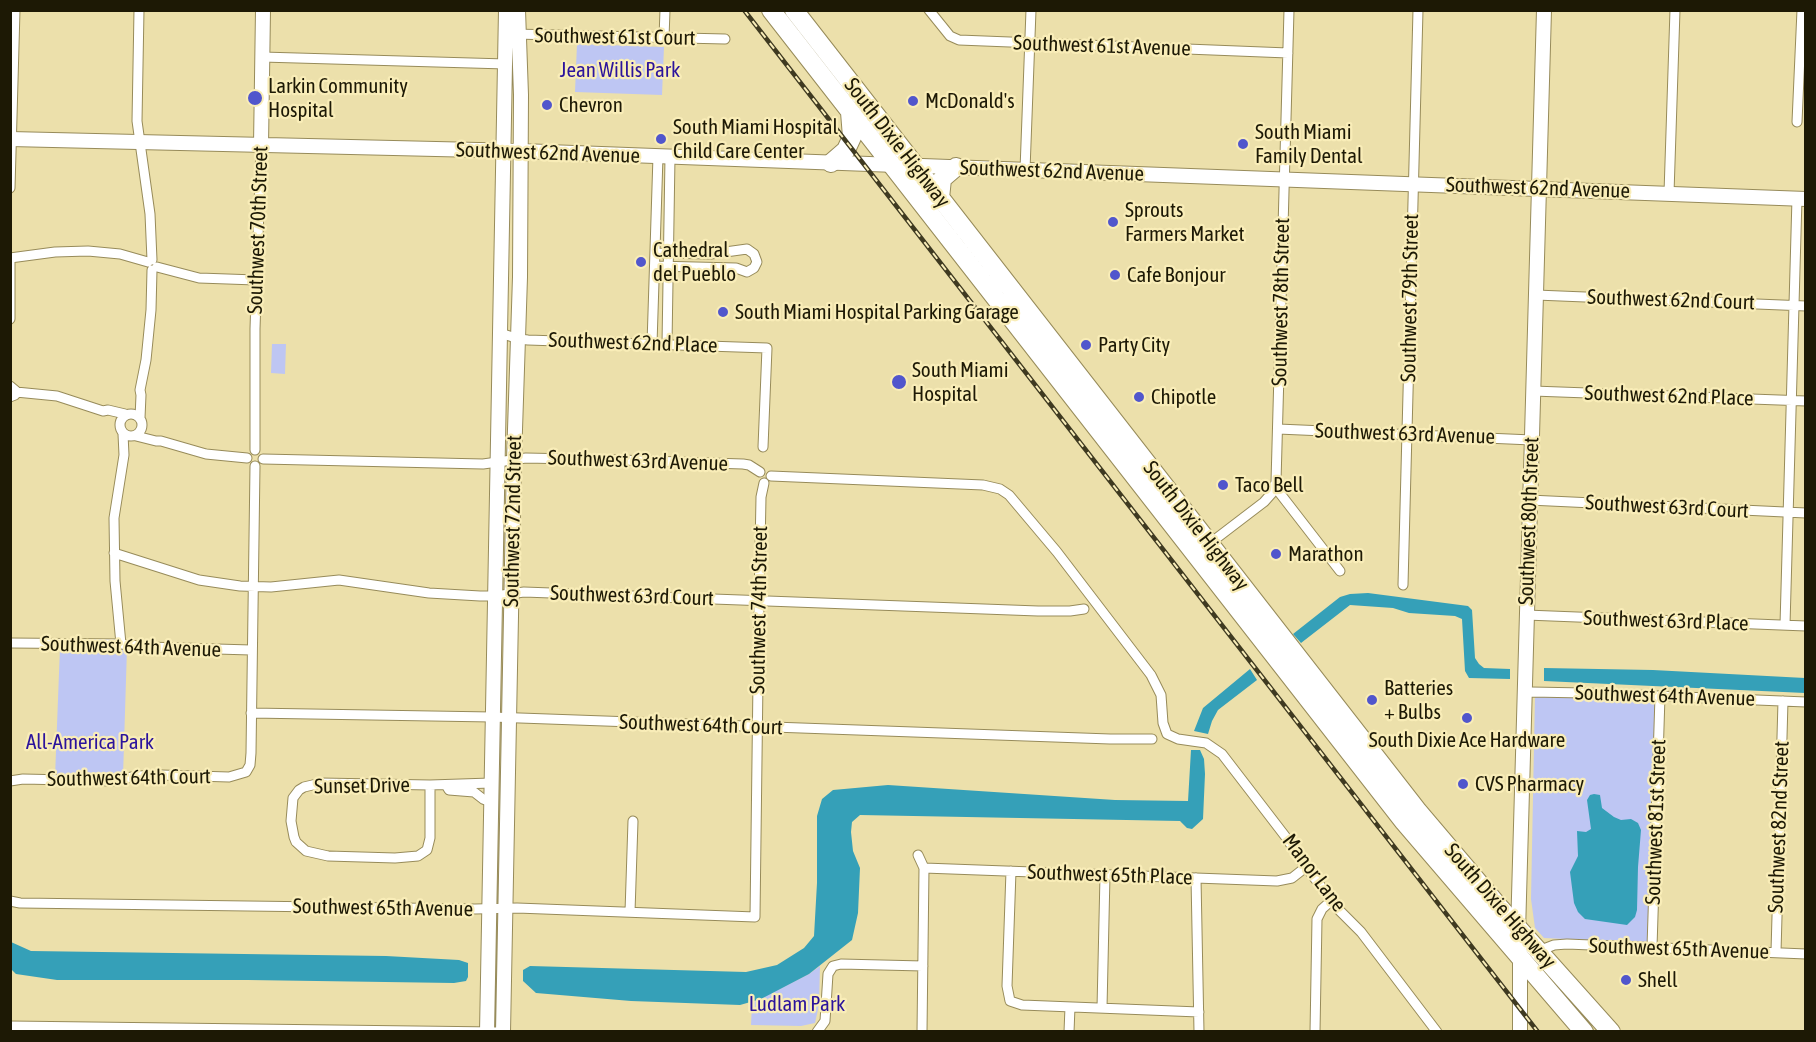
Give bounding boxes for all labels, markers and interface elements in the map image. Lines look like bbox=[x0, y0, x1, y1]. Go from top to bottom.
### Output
street label: Southwest 61st Court bbox=[534, 23, 696, 51]
street label: Southwest 61st Avenue bbox=[1013, 30, 1191, 62]
park label: Jean Willis Park bbox=[560, 57, 680, 83]
place label: Larkin Community Hospital bbox=[268, 73, 408, 123]
street label: South Dixie Highway bbox=[839, 73, 955, 213]
place label: McDonald's bbox=[925, 88, 1015, 114]
marker: Larkin Community Hospital bbox=[246, 89, 264, 107]
place label: Chevron bbox=[559, 92, 623, 118]
marker: McDonald's bbox=[906, 94, 920, 108]
marker: Chevron bbox=[540, 98, 554, 112]
place label: South Miami Hospital Child Care Center bbox=[673, 114, 838, 164]
place label: South Miami Family Dental bbox=[1255, 119, 1362, 169]
marker: South Miami Hospital Child Care Center bbox=[654, 132, 668, 146]
street label: Southwest 62nd Avenue bbox=[456, 137, 640, 169]
marker: South Miami Family Dental bbox=[1236, 137, 1250, 151]
street label: Southwest 70th Street bbox=[242, 146, 274, 314]
street label: Southwest 62nd Avenue bbox=[960, 155, 1144, 187]
street label: Southwest 62nd Avenue bbox=[1446, 172, 1630, 204]
place label: Sprouts Farmers Market bbox=[1125, 197, 1245, 247]
street label: Southwest 79th Street bbox=[1396, 214, 1424, 382]
marker: Sprouts Farmers Market bbox=[1106, 215, 1120, 229]
street label: Southwest 78th Street bbox=[1267, 218, 1295, 386]
place label: Cathedral del Pueblo bbox=[653, 237, 736, 287]
marker: Cathedral del Pueblo bbox=[634, 255, 648, 269]
place label: Cafe Bonjour bbox=[1127, 262, 1225, 288]
marker: Cafe Bonjour bbox=[1108, 268, 1122, 282]
street label: Southwest 62nd Court bbox=[1587, 284, 1755, 316]
place label: South Miami Hospital Parking Garage bbox=[735, 299, 1019, 325]
marker: South Miami Hospital Parking Garage bbox=[716, 305, 730, 319]
street label: Southwest 62nd Place bbox=[548, 327, 718, 359]
place label: Party City bbox=[1098, 332, 1170, 358]
marker: Party City bbox=[1079, 338, 1093, 352]
place label: South Miami Hospital bbox=[912, 357, 1009, 407]
marker: South Miami Hospital bbox=[890, 373, 908, 391]
street label: Southwest 62nd Place bbox=[1584, 380, 1754, 412]
place label: Chipotle bbox=[1151, 384, 1216, 410]
marker: Chipotle bbox=[1132, 390, 1146, 404]
street label: Southwest 63rd Avenue bbox=[1315, 418, 1495, 450]
street label: Southwest 72nd Street bbox=[499, 435, 527, 607]
street label: Southwest 80th Street bbox=[1513, 437, 1545, 605]
street label: Southwest 63rd Avenue bbox=[548, 445, 728, 477]
street label: South Dixie Highway bbox=[1138, 456, 1254, 596]
place label: Taco Bell bbox=[1235, 472, 1304, 498]
marker: Taco Bell bbox=[1216, 478, 1230, 492]
street label: Southwest 63rd Court bbox=[1585, 490, 1749, 524]
street label: Southwest 74th Street bbox=[745, 526, 773, 694]
place label: Marathon bbox=[1288, 541, 1364, 567]
marker: Marathon bbox=[1269, 547, 1283, 561]
street label: Southwest 63rd Court bbox=[550, 581, 714, 611]
street label: Southwest 63rd Place bbox=[1583, 606, 1749, 636]
street label: Southwest 64th Avenue bbox=[40, 631, 222, 663]
place label: Batteries + Bulbs bbox=[1384, 675, 1453, 725]
street label: Southwest 64th Avenue bbox=[1574, 680, 1756, 712]
marker: Batteries + Bulbs bbox=[1365, 693, 1379, 707]
street label: Southwest 64th Court bbox=[619, 710, 783, 740]
marker: South Dixie Ace Hardware bbox=[1460, 711, 1474, 725]
place label: South Dixie Ace Hardware bbox=[1369, 727, 1565, 753]
park label: All-America Park bbox=[26, 729, 154, 755]
street label: Southwest 81st Street bbox=[1641, 739, 1671, 905]
street label: Southwest 82nd Street bbox=[1763, 741, 1795, 913]
street label: Southwest 64th Court bbox=[47, 764, 211, 792]
place label: CVS Pharmacy bbox=[1475, 771, 1584, 797]
street label: Sunset Drive bbox=[314, 773, 410, 799]
marker: CVS Pharmacy bbox=[1456, 777, 1470, 791]
street label: Manor Lane bbox=[1277, 829, 1351, 917]
street label: South Dixie Highway bbox=[1439, 838, 1561, 974]
street label: Southwest 65th Place bbox=[1027, 860, 1193, 890]
street label: Southwest 65th Avenue bbox=[293, 894, 473, 922]
street label: Southwest 65th Avenue bbox=[1588, 933, 1770, 965]
place label: Shell bbox=[1638, 967, 1678, 993]
marker: Shell bbox=[1619, 973, 1633, 987]
park label: Ludlam Park bbox=[749, 991, 845, 1017]

